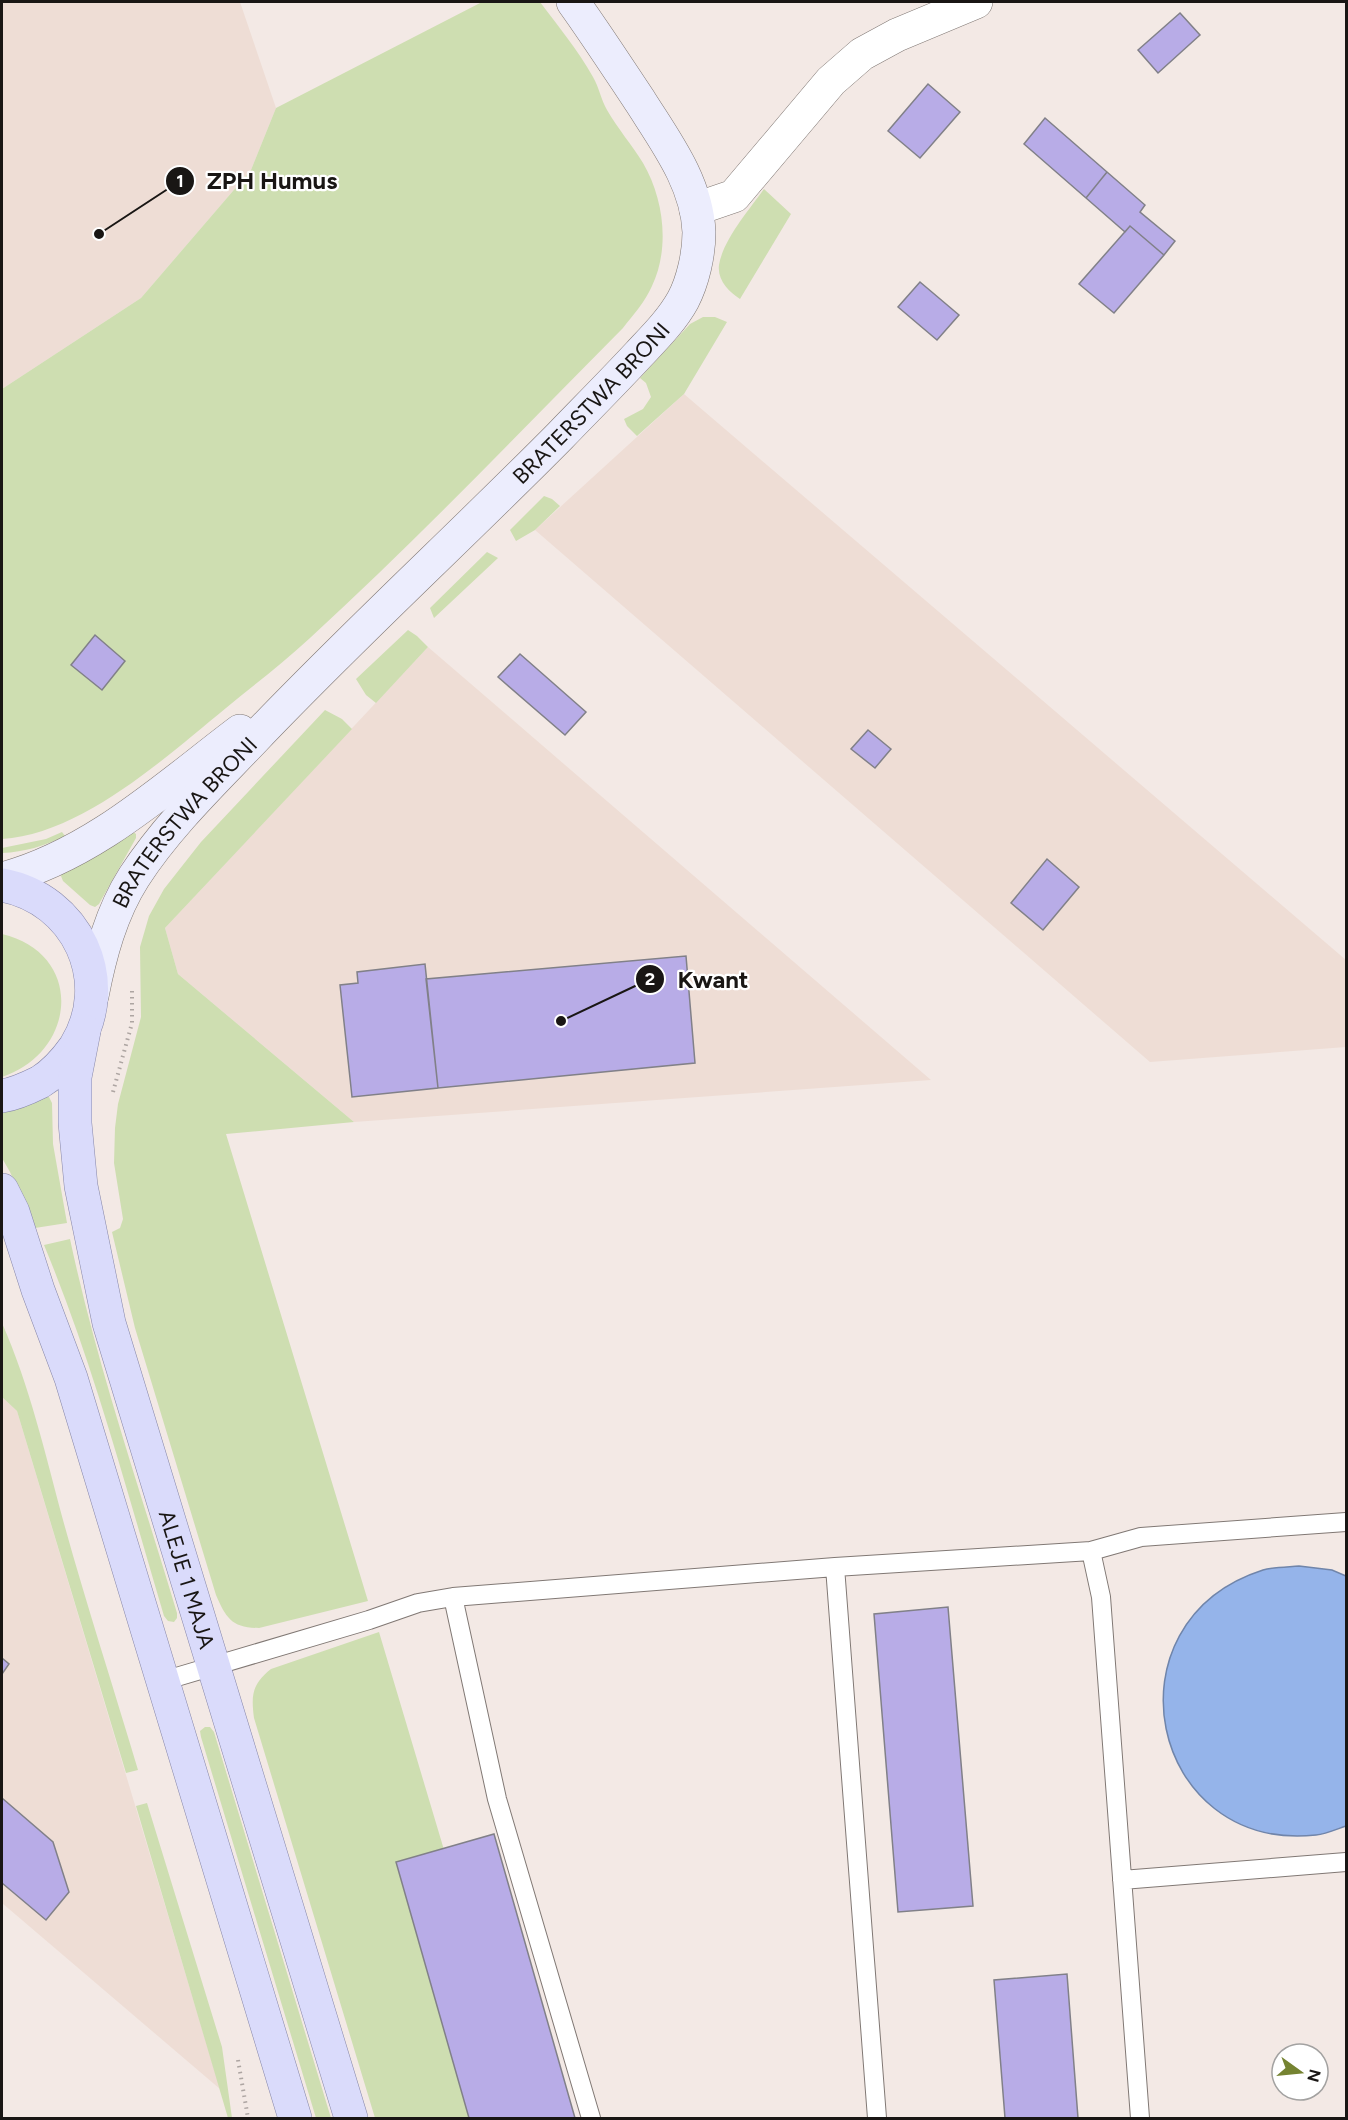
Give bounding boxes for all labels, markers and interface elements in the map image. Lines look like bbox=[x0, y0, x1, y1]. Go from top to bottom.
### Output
callout: ZPH Humus bbox=[165, 160, 349, 202]
text: ZPH Humus bbox=[207, 166, 337, 195]
text: 1 bbox=[176, 170, 184, 192]
street label: BRATERSTWA BRONI bbox=[507, 317, 676, 490]
street label: BRATERSTWA BRONI bbox=[107, 731, 263, 912]
callout: Kwant bbox=[635, 958, 760, 1000]
text: Kwant bbox=[678, 965, 749, 994]
text: 2 bbox=[645, 968, 655, 990]
street label: ALEJE 1 MAJA bbox=[153, 1507, 220, 1652]
north arrow bbox=[1270, 2042, 1330, 2102]
text: N bbox=[1303, 2067, 1325, 2084]

